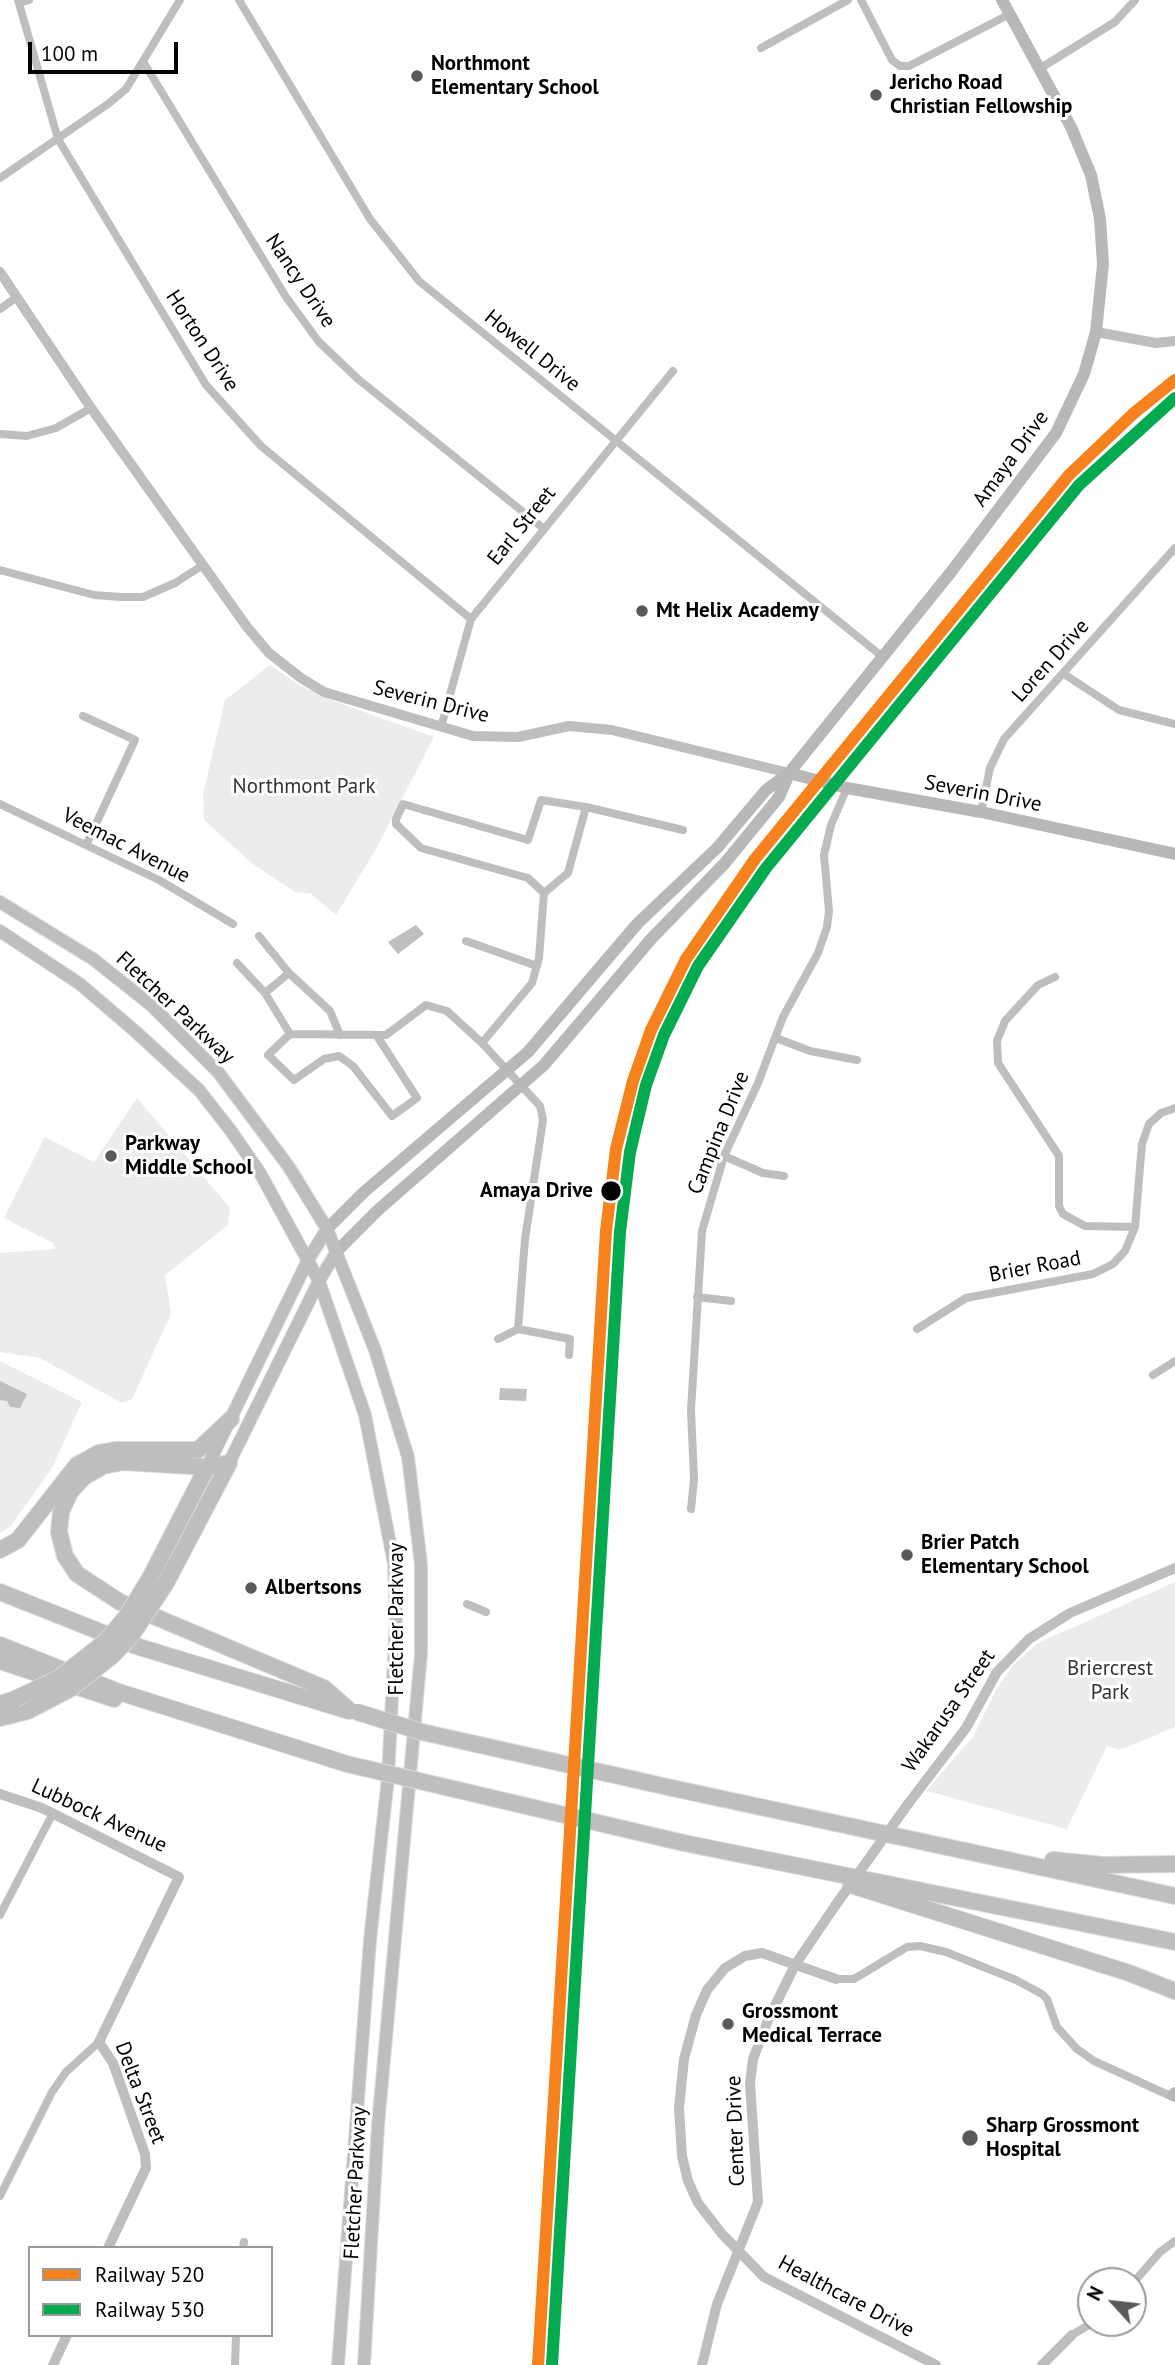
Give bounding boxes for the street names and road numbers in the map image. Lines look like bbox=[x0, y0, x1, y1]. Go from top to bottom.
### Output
street label: Nancy Drive bbox=[259, 229, 341, 333]
street label: Horton Drive bbox=[160, 286, 244, 396]
street label: Howell Drive bbox=[479, 305, 585, 397]
street label: Amaya Drive bbox=[968, 406, 1054, 512]
street label: Earl Street bbox=[483, 481, 561, 571]
street label: Loren Drive bbox=[1007, 614, 1095, 708]
street label: Severin Drive bbox=[370, 675, 492, 729]
street label: Severin Drive bbox=[922, 770, 1044, 818]
street label: Veemac Avenue bbox=[58, 803, 194, 889]
street label: Fletcher Parkway bbox=[110, 947, 240, 1069]
street label: Campina Drive bbox=[683, 1068, 755, 1198]
street label: Brier Road bbox=[987, 1246, 1083, 1288]
street label: Fletcher Parkway bbox=[384, 1542, 410, 1696]
street label: Wakarusa Street bbox=[897, 1645, 1001, 1777]
street label: Lubbock Avenue bbox=[27, 1774, 171, 1858]
street label: Delta Street bbox=[109, 2038, 171, 2148]
street label: Center Drive bbox=[721, 2075, 751, 2187]
street label: Fletcher Parkway bbox=[339, 2106, 373, 2260]
street label: Healthcare Drive bbox=[774, 2251, 918, 2343]

